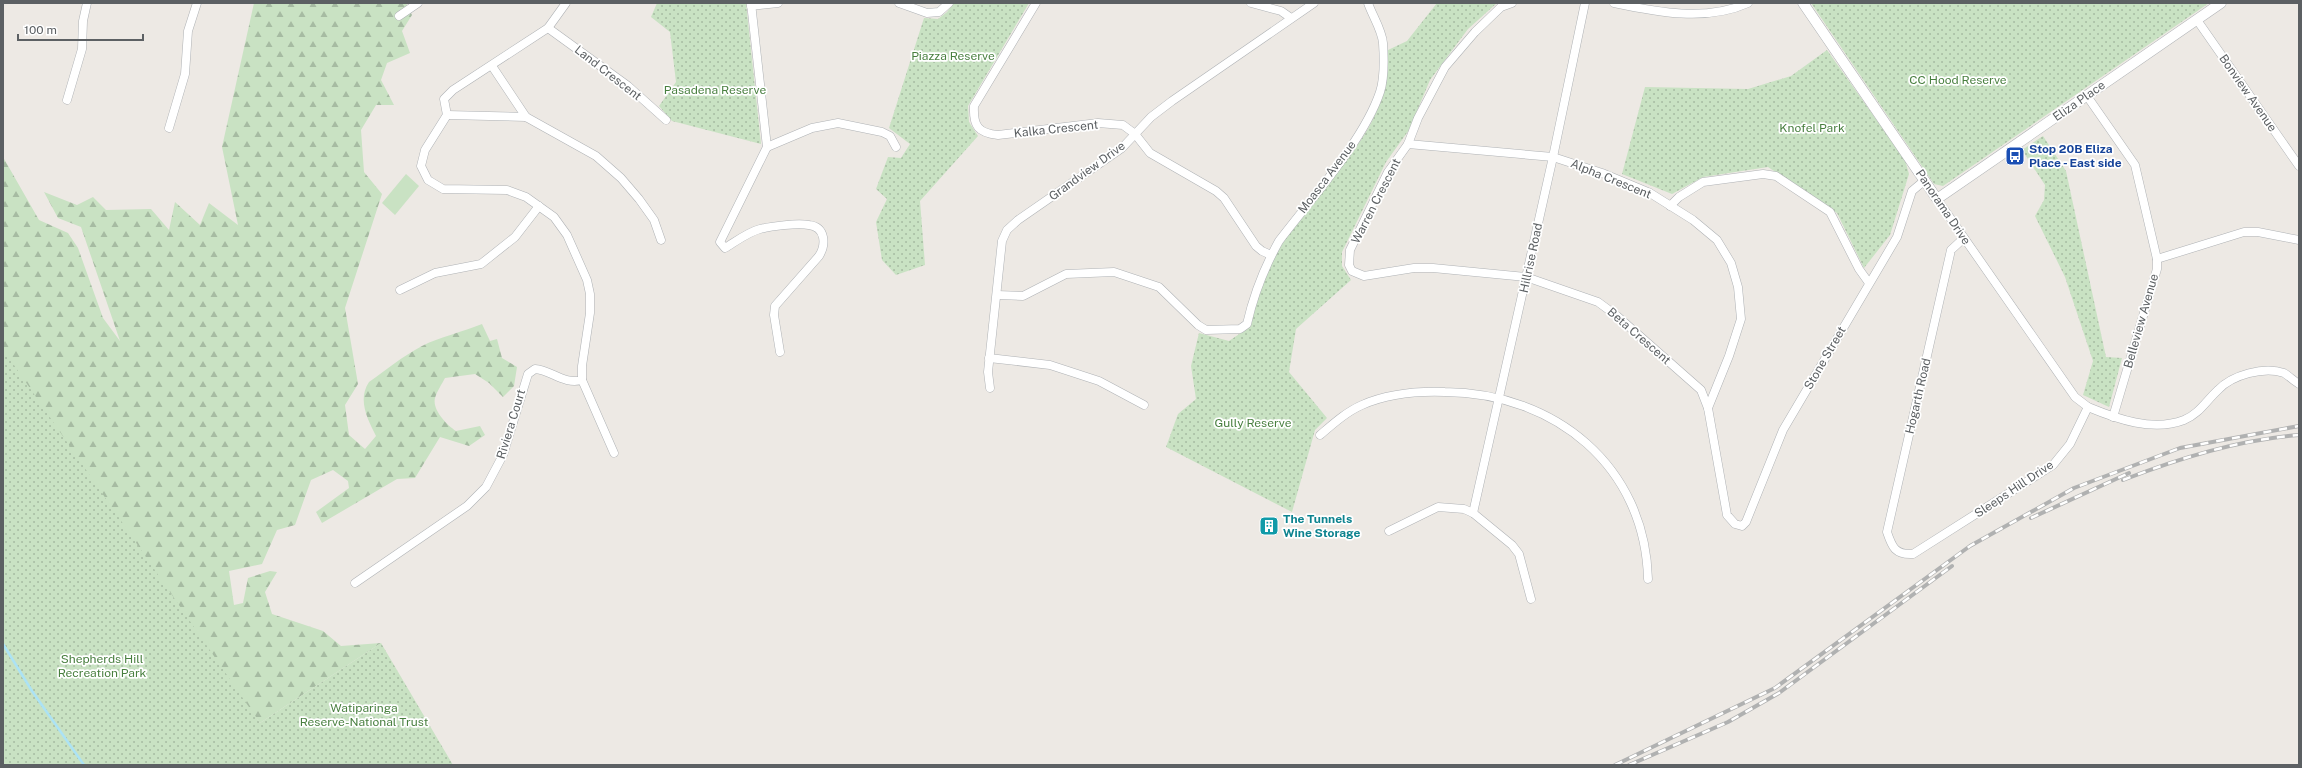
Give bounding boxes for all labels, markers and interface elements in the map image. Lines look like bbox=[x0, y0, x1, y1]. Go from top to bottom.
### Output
scale bar bbox=[18, 16, 143, 42]
text: 100 m bbox=[24, 23, 57, 37]
street label: Land Crescent bbox=[572, 43, 644, 104]
park label: Piazza Reserve bbox=[911, 49, 995, 63]
street label: Bonview Avenue bbox=[2216, 52, 2280, 134]
park label: CC Hood Reserve bbox=[1909, 73, 2007, 87]
street label: Eliza Place bbox=[2050, 78, 2108, 124]
park label: Pasadena Reserve bbox=[664, 83, 766, 97]
street label: Kalka Crescent bbox=[1013, 118, 1099, 140]
park label: Knofel Park bbox=[1779, 121, 1845, 135]
street label: Moasca Avenue bbox=[1295, 138, 1359, 216]
street label: Grandview Drive bbox=[1046, 139, 1128, 203]
place label: Stop 20B Eliza Place - East side bbox=[2029, 142, 2122, 170]
bus stop icon: Stop 20B Eliza Place - East side bbox=[2004, 145, 2026, 167]
street label: Warren Crescent bbox=[1348, 156, 1404, 246]
street label: Alpha Crescent bbox=[1569, 156, 1654, 202]
street label: Panorama Drive bbox=[1913, 167, 1973, 247]
street label: Hillrise Road bbox=[1517, 222, 1545, 294]
street label: Belleview Avenue bbox=[2121, 272, 2161, 370]
street label: Beta Crescent bbox=[1605, 305, 1674, 367]
street label: Stone Street bbox=[1801, 324, 1849, 392]
street label: Hogarth Road bbox=[1902, 357, 1934, 435]
street label: Riviera Court bbox=[494, 387, 528, 461]
park label: Gully Reserve bbox=[1214, 416, 1292, 430]
street label: Sleeps Hill Drive bbox=[1972, 457, 2056, 521]
place label: The Tunnels Wine Storage bbox=[1283, 512, 1360, 540]
building icon: The Tunnels Wine Storage bbox=[1258, 515, 1280, 537]
park label: Shepherds Hill Recreation Park bbox=[58, 652, 147, 680]
park label: Watiparinga Reserve-National Trust bbox=[300, 701, 429, 729]

